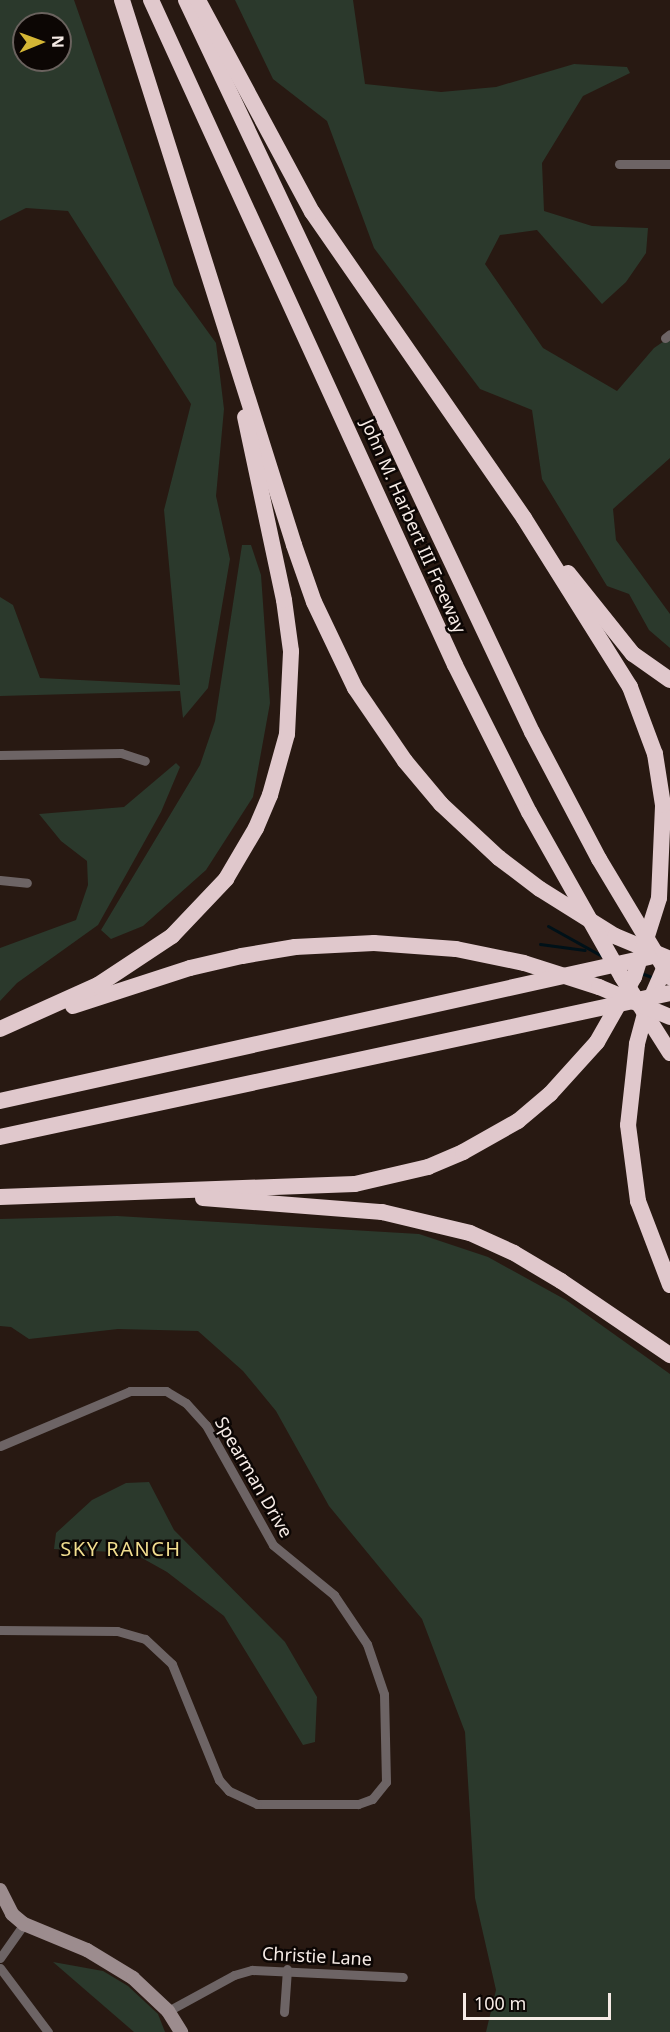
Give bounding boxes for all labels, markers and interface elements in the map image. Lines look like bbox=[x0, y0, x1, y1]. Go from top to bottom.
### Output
north arrow bbox=[12, 12, 72, 72]
text: N bbox=[47, 35, 69, 48]
street label: John M. Harbert III Freeway bbox=[357, 416, 471, 636]
street label: Spearman Drive bbox=[211, 1413, 297, 1541]
district label: SKY RANCH bbox=[60, 1536, 182, 1560]
street label: Christie Lane bbox=[262, 1942, 372, 1970]
scale bar bbox=[466, 1981, 614, 2019]
text: 100 m bbox=[474, 1991, 526, 2015]

